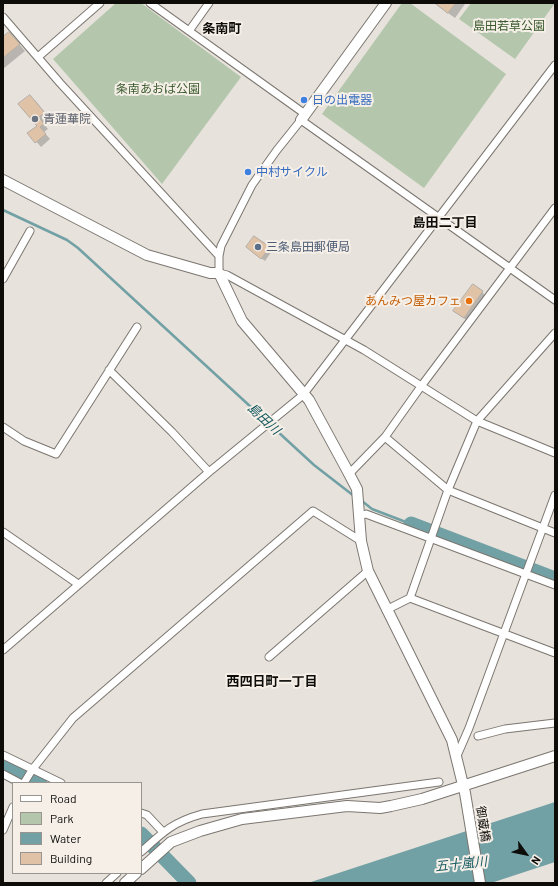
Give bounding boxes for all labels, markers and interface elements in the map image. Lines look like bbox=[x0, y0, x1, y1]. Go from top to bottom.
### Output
park label: 島田若草公園 bbox=[473, 19, 545, 33]
district label: 条南町 bbox=[203, 21, 241, 37]
park label: 条南あおば公園 bbox=[116, 82, 200, 96]
place label: 日の出電器 bbox=[312, 93, 372, 107]
marker: 日の出電器 bbox=[299, 95, 309, 105]
place label: 青蓮華院 bbox=[43, 112, 91, 126]
marker: 青蓮華院 bbox=[30, 114, 40, 124]
place label: 中村サイクル bbox=[256, 165, 328, 179]
marker: 中村サイクル bbox=[243, 167, 253, 177]
district label: 島田二丁目 bbox=[413, 215, 477, 231]
place label: 三条島田郵便局 bbox=[266, 240, 350, 254]
marker: 三条島田郵便局 bbox=[253, 242, 263, 252]
place label: あんみつ屋カフェ bbox=[365, 294, 461, 308]
marker: あんみつ屋カフェ bbox=[464, 296, 474, 306]
water label: 島田川 bbox=[244, 400, 284, 438]
district label: 西四日町一丁目 bbox=[227, 674, 317, 690]
legend bbox=[12, 782, 142, 874]
text: Road bbox=[50, 791, 77, 805]
street label: 御蔵橋 bbox=[473, 805, 493, 843]
text: Park bbox=[50, 811, 74, 825]
text: Water bbox=[50, 831, 81, 845]
north arrow bbox=[506, 834, 546, 874]
text: Building bbox=[50, 851, 92, 865]
water label: 五十嵐川 bbox=[434, 854, 488, 874]
text: N bbox=[529, 854, 544, 867]

